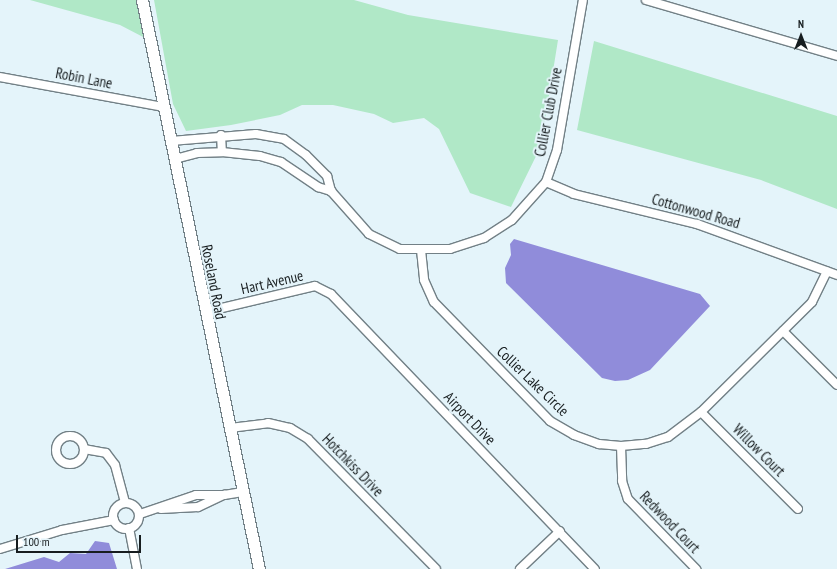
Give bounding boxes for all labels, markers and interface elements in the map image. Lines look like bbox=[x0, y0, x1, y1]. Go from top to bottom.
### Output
north arrow bbox=[781, 16, 821, 56]
text: N bbox=[798, 17, 804, 31]
street label: Robin Lane bbox=[54, 64, 114, 92]
street label: Collier Club Drive bbox=[531, 66, 565, 158]
street label: Cottonwood Road bbox=[650, 190, 742, 232]
street label: Roseland Road bbox=[198, 243, 230, 321]
street label: Hart Avenue bbox=[239, 266, 305, 298]
street label: Collier Lake Circle bbox=[493, 342, 573, 420]
street label: Airport Drive bbox=[440, 388, 500, 448]
street label: Willow Court bbox=[729, 420, 789, 480]
street label: Hotchkiss Drive bbox=[319, 430, 387, 500]
street label: Redwood Court bbox=[636, 487, 704, 557]
scale bar bbox=[18, 527, 143, 553]
text: 100 m bbox=[23, 534, 50, 549]

